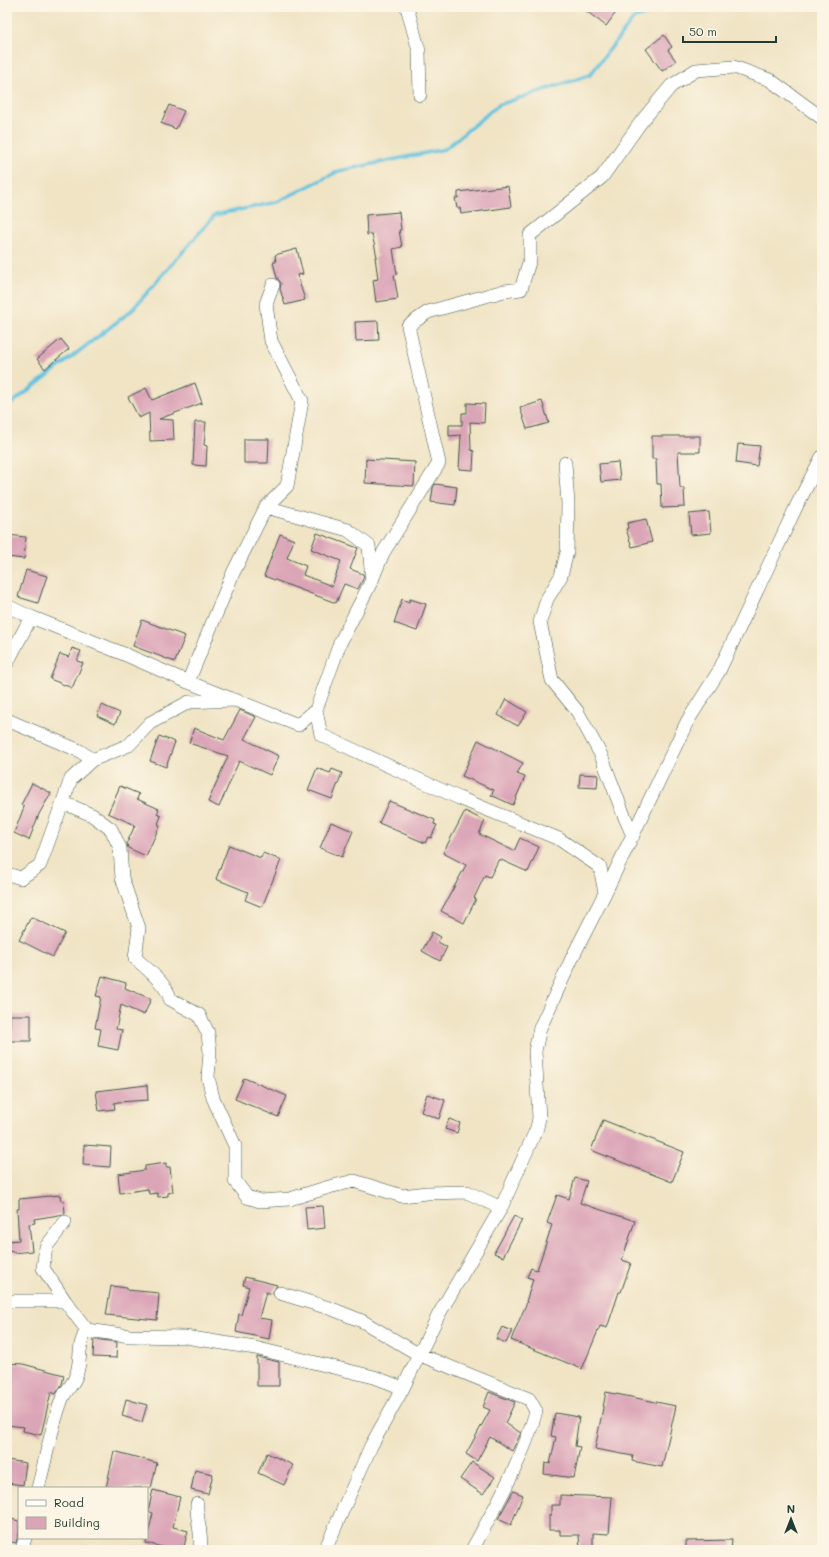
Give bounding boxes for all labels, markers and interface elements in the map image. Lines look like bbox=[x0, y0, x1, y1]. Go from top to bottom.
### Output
scale bar bbox=[683, 18, 776, 44]
text: 50 m bbox=[689, 23, 717, 39]
legend bbox=[18, 1487, 148, 1539]
text: Road bbox=[54, 1494, 84, 1510]
north arrow bbox=[771, 1499, 811, 1539]
text: N bbox=[787, 1501, 795, 1516]
text: Building bbox=[54, 1514, 100, 1530]

